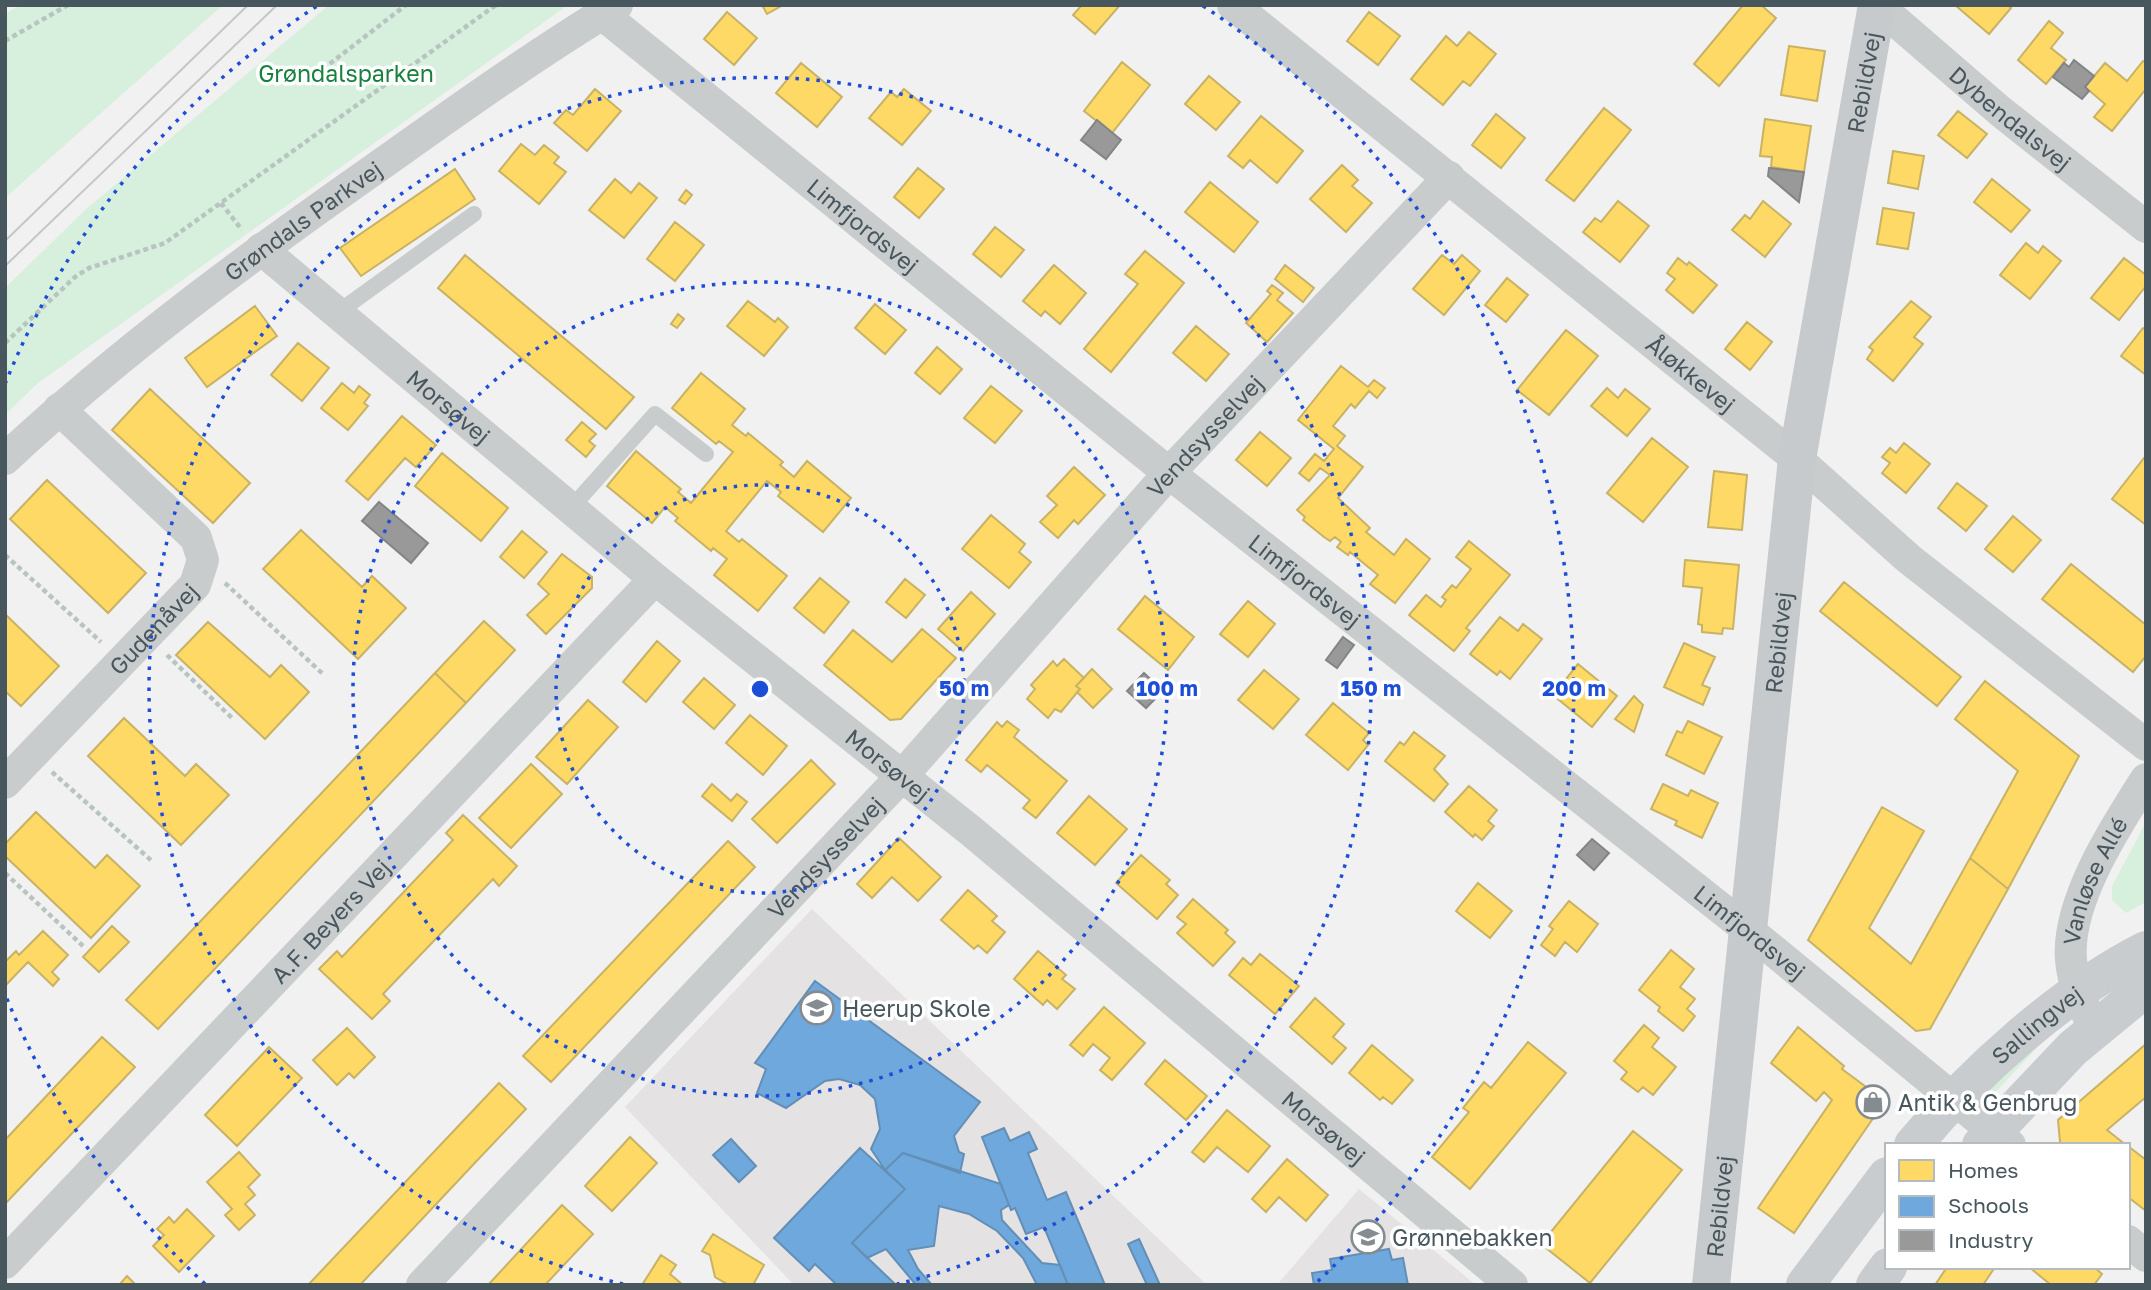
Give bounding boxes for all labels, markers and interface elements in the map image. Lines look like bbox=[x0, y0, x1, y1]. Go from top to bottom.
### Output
street label: Rebildvej bbox=[1841, 29, 1886, 135]
park label: Grøndalsparken bbox=[258, 59, 434, 87]
street label: Dybendalsvej bbox=[1944, 60, 2077, 176]
street label: Grøndals Parkvej bbox=[219, 154, 387, 287]
street label: Limfjordsvej bbox=[802, 172, 924, 279]
street label: Åløkkevej bbox=[1641, 329, 1741, 418]
street label: Morsøvej bbox=[401, 363, 496, 449]
street label: Vendsysselvej bbox=[1141, 369, 1269, 503]
street label: Limfjordsvej bbox=[1244, 528, 1367, 633]
street label: Gudenåvej bbox=[103, 577, 204, 680]
street label: Rebildvej bbox=[1759, 590, 1797, 695]
text: 50 m bbox=[939, 675, 989, 701]
text: 100 m bbox=[1136, 675, 1198, 701]
text: 150 m bbox=[1341, 675, 1401, 701]
text: 200 m bbox=[1542, 675, 1606, 701]
centre of rings bbox=[748, 677, 772, 701]
street label: Morsøvej bbox=[840, 723, 936, 807]
street label: Vendsysselvej bbox=[761, 790, 890, 924]
street label: Vanløse Allé bbox=[2057, 812, 2133, 946]
street label: A.F. Beyers Vej bbox=[265, 853, 396, 989]
street label: Limfjordsvej bbox=[1689, 879, 1811, 985]
street label: Sallingvej bbox=[1985, 979, 2087, 1070]
school or university icon: Heerup Skole bbox=[798, 989, 836, 1027]
place label: Heerup Skole bbox=[842, 994, 990, 1022]
shop icon: Antik & Genbrug bbox=[1854, 1083, 1892, 1121]
street label: Morsøvej bbox=[1277, 1084, 1371, 1170]
place label: Antik & Genbrug bbox=[1898, 1088, 2077, 1116]
legend bbox=[1885, 1143, 2130, 1269]
street label: Rebildvej bbox=[1700, 1154, 1738, 1259]
text: Homes bbox=[1948, 1157, 2018, 1183]
text: Schools bbox=[1948, 1192, 2029, 1218]
school or university icon: Grønnebakken bbox=[1349, 1218, 1387, 1256]
place label: Grønnebakken bbox=[1392, 1223, 1553, 1251]
text: Industry bbox=[1948, 1227, 2033, 1253]

